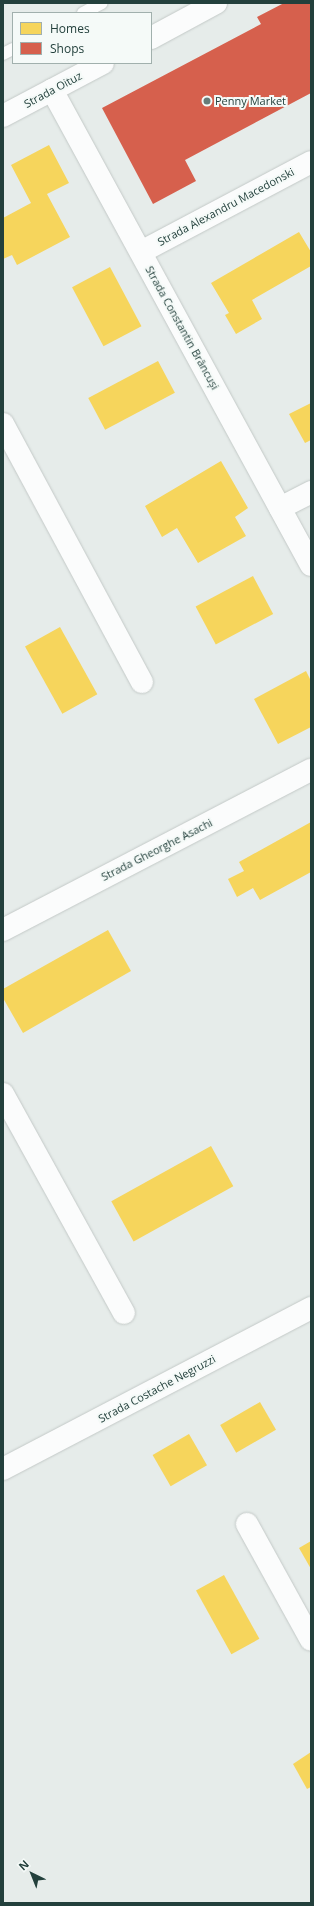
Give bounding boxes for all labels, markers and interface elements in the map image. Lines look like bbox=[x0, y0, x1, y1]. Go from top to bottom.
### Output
legend bbox=[12, 12, 152, 64]
text: Homes bbox=[50, 20, 90, 37]
text: Shops bbox=[50, 40, 84, 57]
street label: Strada Oituz bbox=[22, 69, 84, 111]
place label: Penny Market bbox=[215, 94, 286, 108]
marker: Penny Market bbox=[202, 96, 212, 106]
street label: Strada Alexandru Macedonski bbox=[155, 165, 297, 249]
street label: Strada Constantin Brâncuși bbox=[142, 264, 222, 392]
street label: Strada Gheorghe Asachi bbox=[99, 816, 215, 884]
street label: Strada Costache Negruzzi bbox=[96, 1352, 218, 1426]
north arrow bbox=[12, 1854, 52, 1894]
text: N bbox=[15, 1856, 32, 1873]

